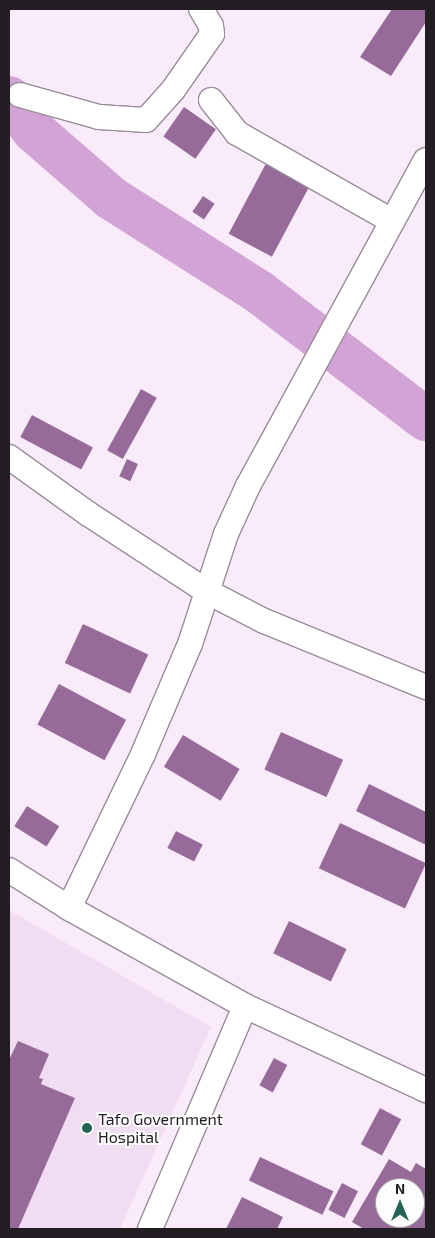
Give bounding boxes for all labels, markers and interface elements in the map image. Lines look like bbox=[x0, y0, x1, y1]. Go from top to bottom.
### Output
place label: Tafo Government Hospital bbox=[98, 1109, 223, 1147]
marker: Tafo Government Hospital bbox=[80, 1121, 94, 1135]
north arrow bbox=[375, 1178, 425, 1228]
text: N bbox=[395, 1180, 405, 1197]

